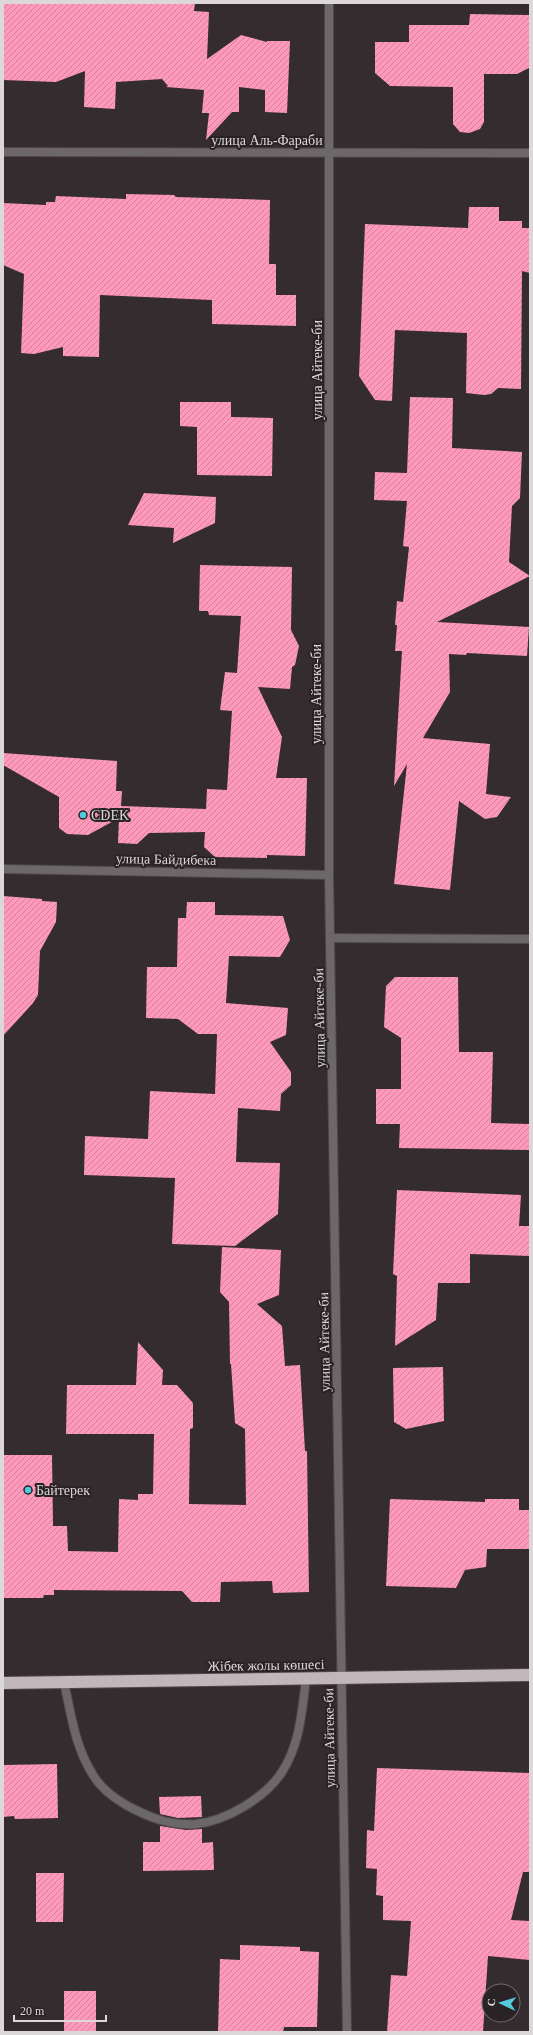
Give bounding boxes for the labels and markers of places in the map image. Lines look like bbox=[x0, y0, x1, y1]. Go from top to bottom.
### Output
place label: CDEK bbox=[91, 808, 129, 823]
marker: CDEK bbox=[78, 810, 88, 820]
place label: Байтерек bbox=[36, 1483, 90, 1498]
marker: Байтерек bbox=[23, 1485, 33, 1495]

